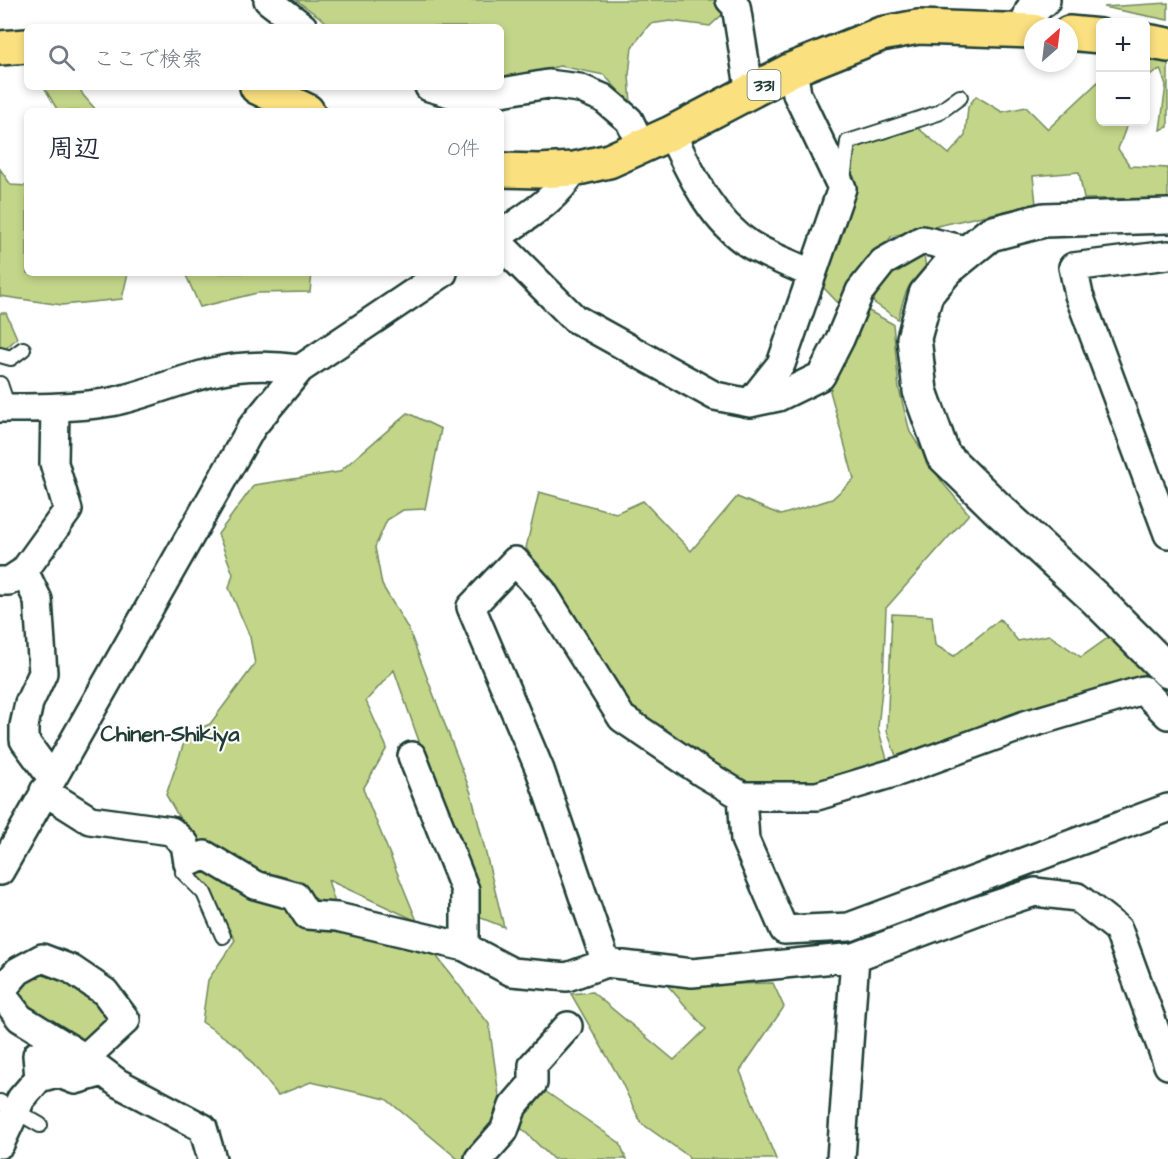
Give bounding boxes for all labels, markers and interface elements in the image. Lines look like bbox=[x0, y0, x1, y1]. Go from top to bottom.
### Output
north arrow bbox=[1024, 18, 1078, 72]
map controls bbox=[1096, 18, 1150, 126]
button: + bbox=[1096, 18, 1150, 72]
search box bbox=[24, 24, 504, 90]
icon: search bbox=[45, 41, 78, 74]
text: ここで検索 bbox=[93, 44, 203, 75]
road number: 331 bbox=[748, 70, 780, 100]
button: − bbox=[1096, 72, 1150, 126]
text: 周辺 bbox=[48, 131, 100, 167]
text: 0件 bbox=[447, 135, 480, 163]
district label: Chinen-Shikiya bbox=[100, 719, 240, 752]

